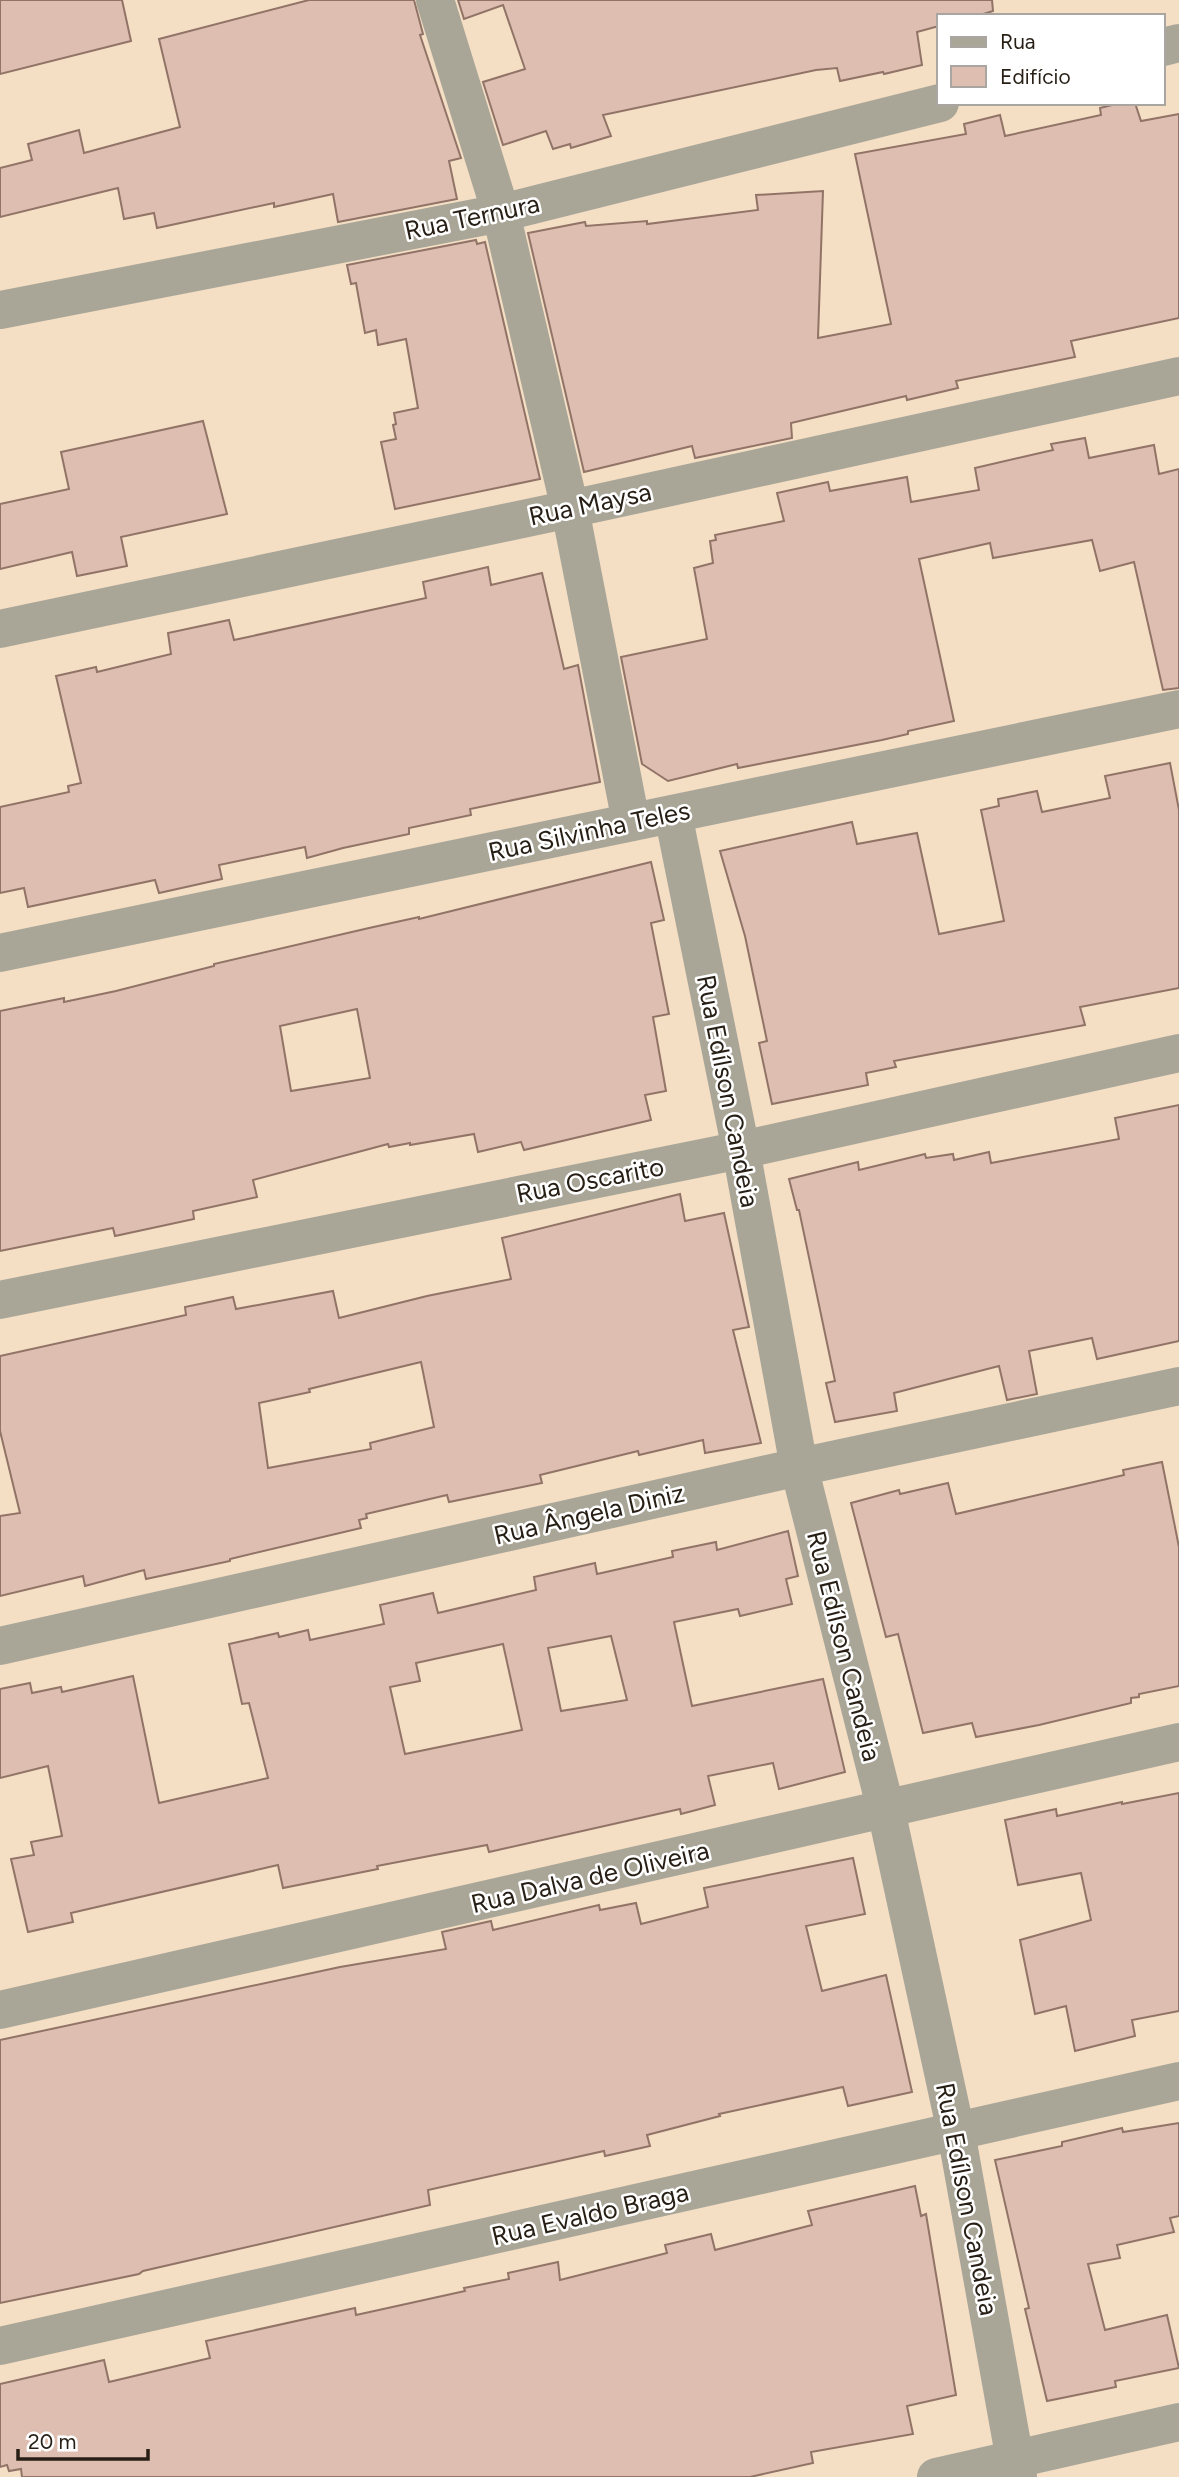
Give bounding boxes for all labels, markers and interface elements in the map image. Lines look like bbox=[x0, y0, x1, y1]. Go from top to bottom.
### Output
legend bbox=[937, 14, 1165, 105]
text: Rua bbox=[1000, 29, 1036, 54]
text: Edifício bbox=[1000, 64, 1071, 89]
street label: Rua Ternura bbox=[402, 187, 542, 247]
street label: Rua Maysa bbox=[526, 475, 654, 533]
street label: Rua Silvinha Teles bbox=[485, 794, 693, 868]
street label: Rua Edílson Candeia bbox=[690, 972, 766, 1210]
street label: Rua Oscarito bbox=[513, 1150, 667, 1210]
street label: Rua Ângela Diniz bbox=[491, 1477, 687, 1551]
street label: Rua Edílson Candeia bbox=[800, 1528, 888, 1764]
street label: Rua Dalva de Oliveira bbox=[468, 1834, 712, 1920]
street label: Rua Edílson Candeia bbox=[929, 2080, 1005, 2318]
street label: Rua Evaldo Braga bbox=[488, 2176, 692, 2252]
scale bar bbox=[18, 2418, 147, 2462]
text: 20 m bbox=[28, 2429, 76, 2454]

